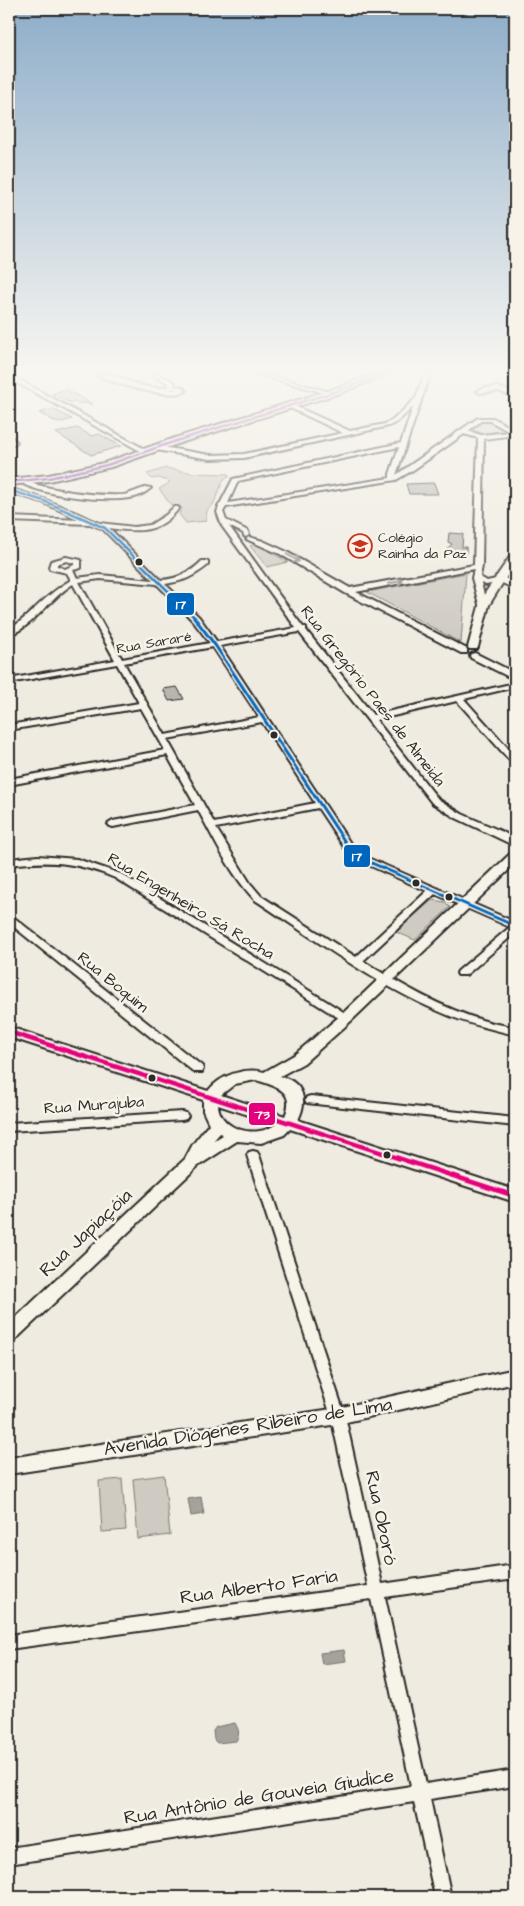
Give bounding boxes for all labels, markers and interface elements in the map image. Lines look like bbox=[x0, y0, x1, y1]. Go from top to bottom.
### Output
place label: Colégio Rainha da Paz bbox=[378, 528, 467, 564]
school or university icon: Colégio Rainha da Paz bbox=[347, 533, 373, 559]
one-way arrow bbox=[285, 554, 299, 564]
unlabelled marker bbox=[134, 557, 144, 567]
one-way arrow bbox=[388, 576, 404, 586]
line badge: 17 bbox=[166, 592, 195, 616]
text: 17 bbox=[176, 595, 187, 615]
street label: Rua Gregório Paes de Almeida bbox=[295, 601, 451, 792]
street label: Rua Sararé bbox=[115, 626, 194, 659]
unlabelled marker bbox=[269, 730, 279, 740]
line badge: 17 bbox=[343, 844, 371, 868]
street label: Rua Engenheiro Sá Rocha bbox=[103, 847, 279, 966]
text: 17 bbox=[352, 847, 363, 867]
unlabelled marker bbox=[411, 878, 421, 888]
unlabelled marker bbox=[444, 892, 454, 902]
street label: Rua Boquim bbox=[73, 946, 154, 1018]
unlabelled marker bbox=[147, 1073, 157, 1083]
street label: Rua Murajuba bbox=[43, 1091, 145, 1119]
line badge: 73 bbox=[248, 1102, 276, 1126]
text: 73 bbox=[253, 1105, 271, 1125]
unlabelled marker bbox=[382, 1150, 392, 1160]
street label: Rua Japiaçóia bbox=[33, 1182, 139, 1283]
street label: Avenida Diógenes Ribeiro de Lima bbox=[102, 1391, 395, 1464]
street label: Rua Oboró bbox=[358, 1468, 404, 1568]
street label: Rua Alberto Faria bbox=[178, 1563, 340, 1611]
street label: Rua Antônio de Gouveia Giudice bbox=[122, 1762, 396, 1832]

